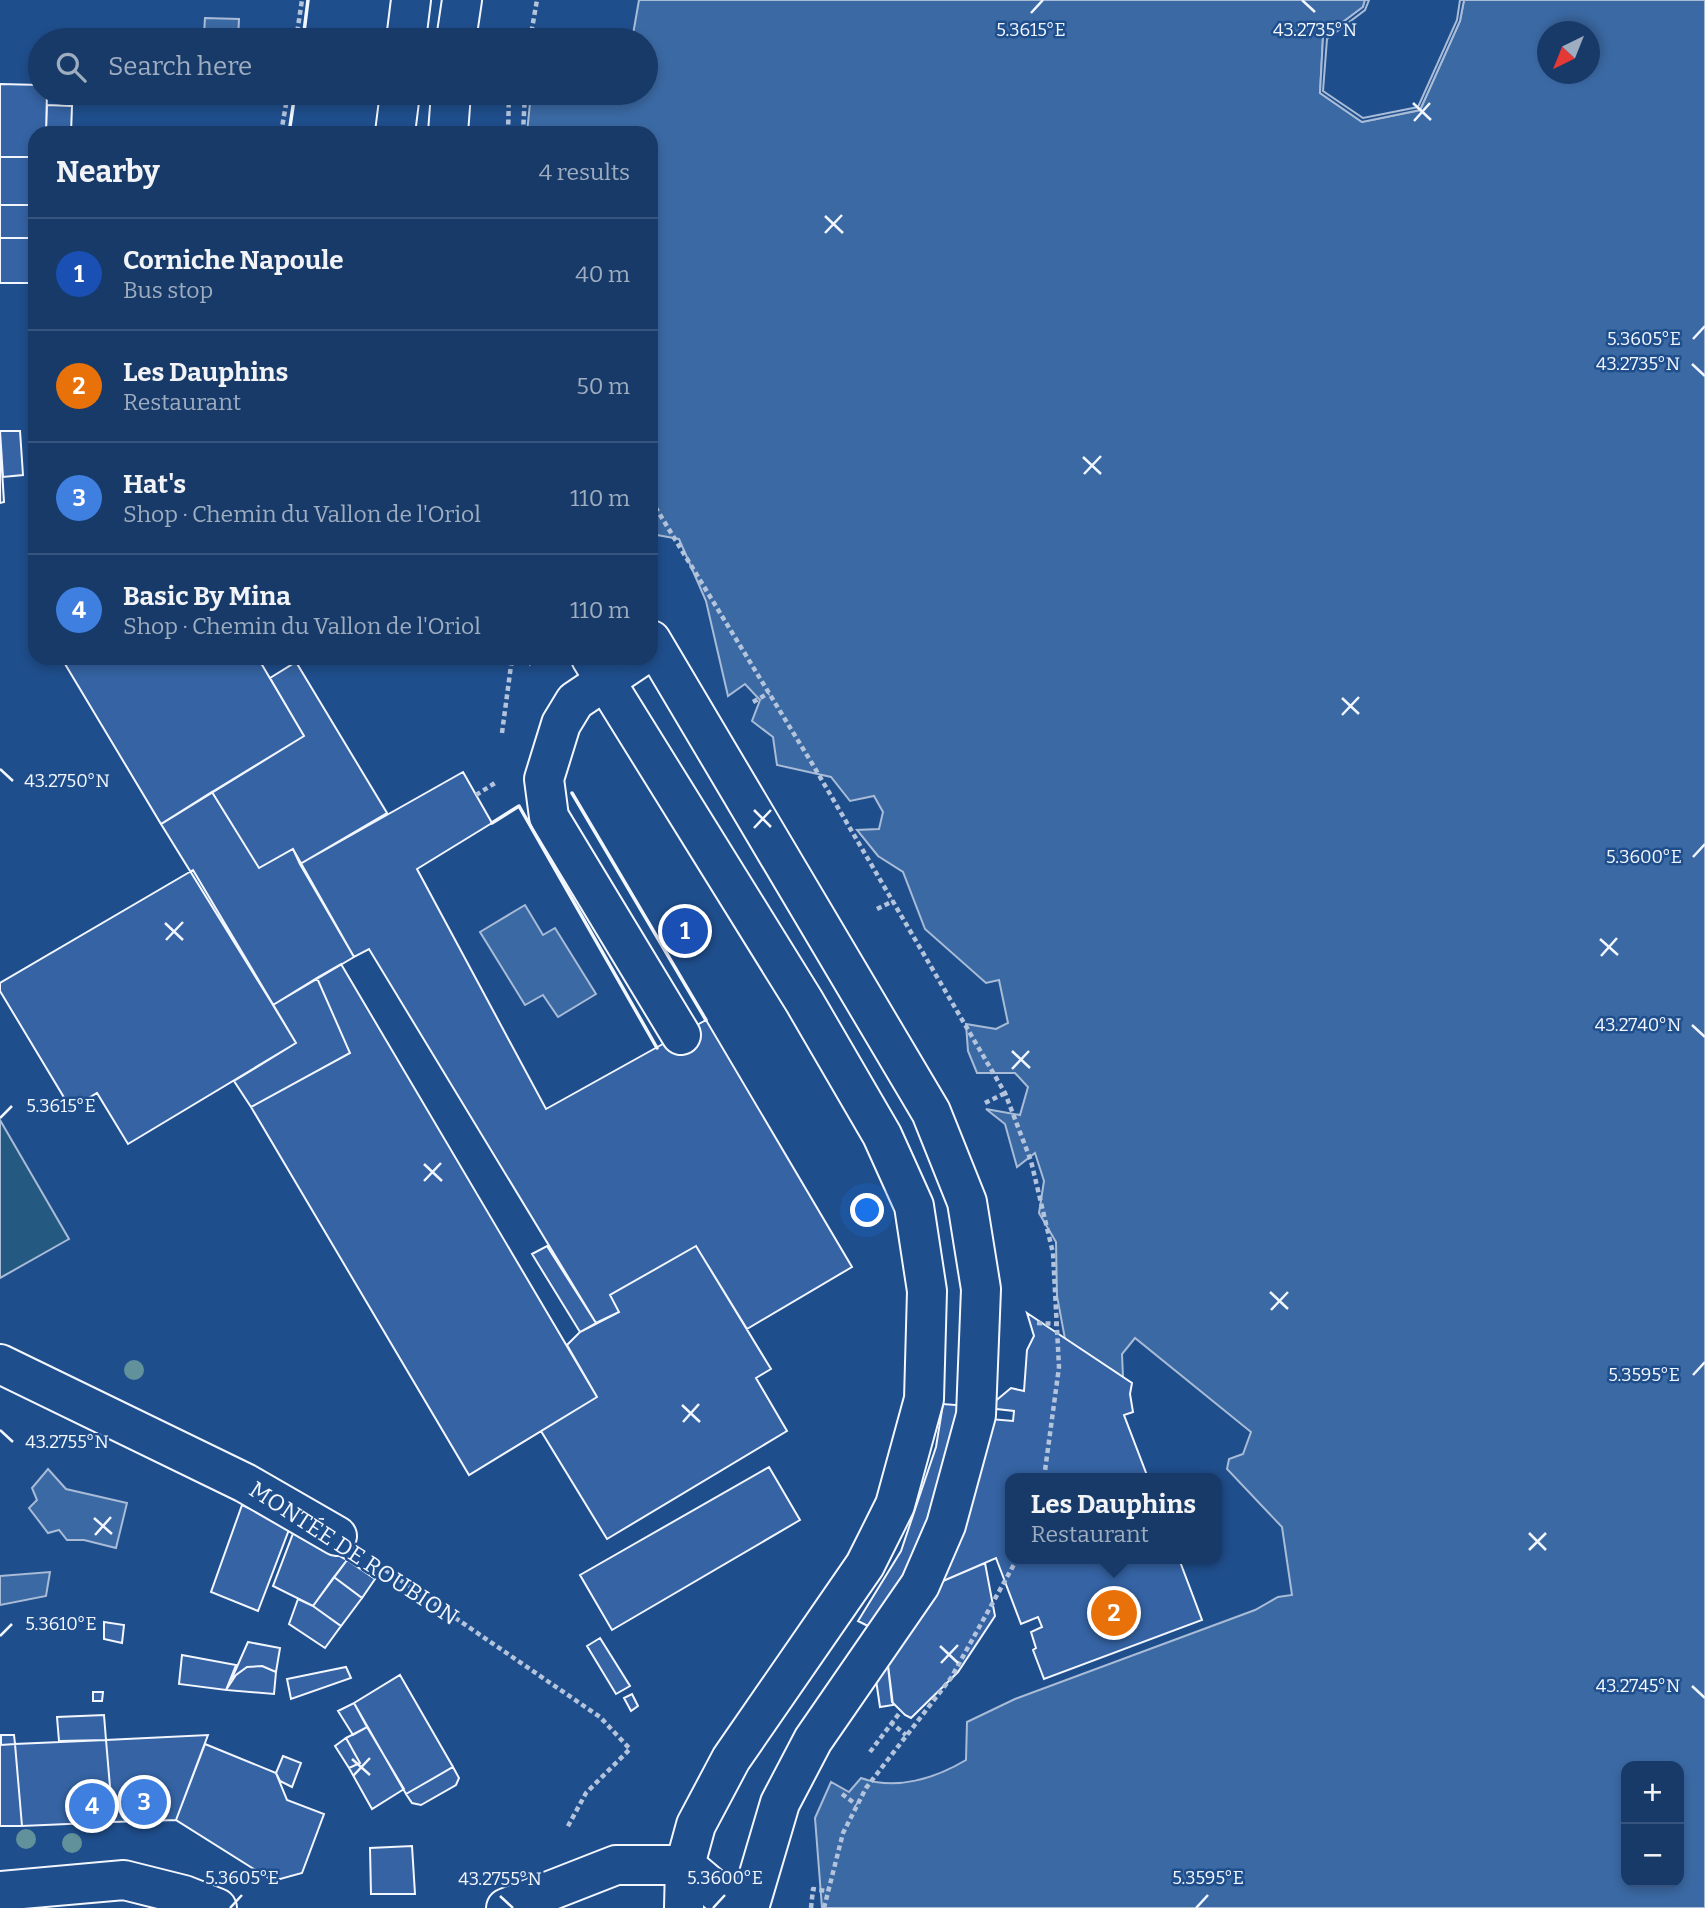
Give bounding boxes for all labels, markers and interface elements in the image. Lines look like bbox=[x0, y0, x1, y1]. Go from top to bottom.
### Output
text: 5.3615°E bbox=[996, 19, 1066, 41]
text: 43.2735°N bbox=[1273, 19, 1357, 41]
north arrow bbox=[1537, 21, 1600, 84]
search box bbox=[28, 28, 658, 105]
icon: search bbox=[52, 48, 90, 86]
text: Search here bbox=[108, 51, 252, 82]
text: Nearby bbox=[56, 154, 160, 190]
text: 4 results bbox=[539, 158, 630, 186]
text: Corniche Napoule bbox=[123, 245, 343, 276]
text: 1 bbox=[74, 260, 84, 288]
text: 40 m bbox=[575, 260, 630, 288]
text: Bus stop bbox=[123, 276, 213, 304]
text: 5.3605°E bbox=[1607, 328, 1681, 350]
text: 43.2735°N bbox=[1596, 353, 1680, 375]
text: Les Dauphins bbox=[123, 357, 288, 388]
text: 2 bbox=[73, 372, 85, 400]
text: 50 m bbox=[576, 372, 630, 400]
text: Restaurant bbox=[123, 388, 241, 416]
text: Hat's bbox=[123, 469, 186, 500]
text: 3 bbox=[72, 484, 86, 512]
text: 110 m bbox=[570, 484, 630, 512]
text: Shop · Chemin du Vallon de l'Oriol bbox=[123, 500, 481, 528]
text: Basic By Mina bbox=[123, 581, 291, 612]
text: 4 bbox=[72, 596, 86, 624]
text: 110 m bbox=[570, 596, 630, 624]
text: Shop · Chemin du Vallon de l'Oriol bbox=[123, 612, 481, 640]
text: 43.2750°N bbox=[24, 770, 110, 792]
text: 5.3600°E bbox=[1606, 846, 1682, 868]
pin: 1 bbox=[662, 905, 708, 957]
text: 43.2740°N bbox=[1595, 1014, 1681, 1036]
text: 5.3615°E bbox=[26, 1095, 96, 1117]
your location bbox=[850, 1193, 884, 1227]
text: 5.3595°E bbox=[1608, 1364, 1680, 1386]
text: 43.2755°N bbox=[25, 1431, 109, 1453]
popup bbox=[1005, 1473, 1222, 1564]
street label: MONTÉE DE ROUBION bbox=[244, 1475, 464, 1631]
text: Les Dauphins bbox=[1031, 1489, 1196, 1520]
text: Restaurant bbox=[1031, 1520, 1149, 1548]
pin: 2 bbox=[1091, 1587, 1137, 1639]
text: 5.3610°E bbox=[25, 1613, 97, 1635]
text: 43.2745°N bbox=[1596, 1675, 1680, 1697]
map controls bbox=[1621, 1761, 1684, 1887]
button: + bbox=[1621, 1761, 1684, 1824]
pin: 3 bbox=[121, 1776, 167, 1828]
pin: 4 bbox=[69, 1780, 115, 1832]
button: − bbox=[1621, 1824, 1684, 1887]
text: 5.3605°E bbox=[205, 1867, 279, 1889]
text: 5.3600°E bbox=[687, 1867, 763, 1889]
text: 5.3595°E bbox=[1172, 1867, 1244, 1889]
text: 43.2755°N bbox=[458, 1868, 542, 1890]

